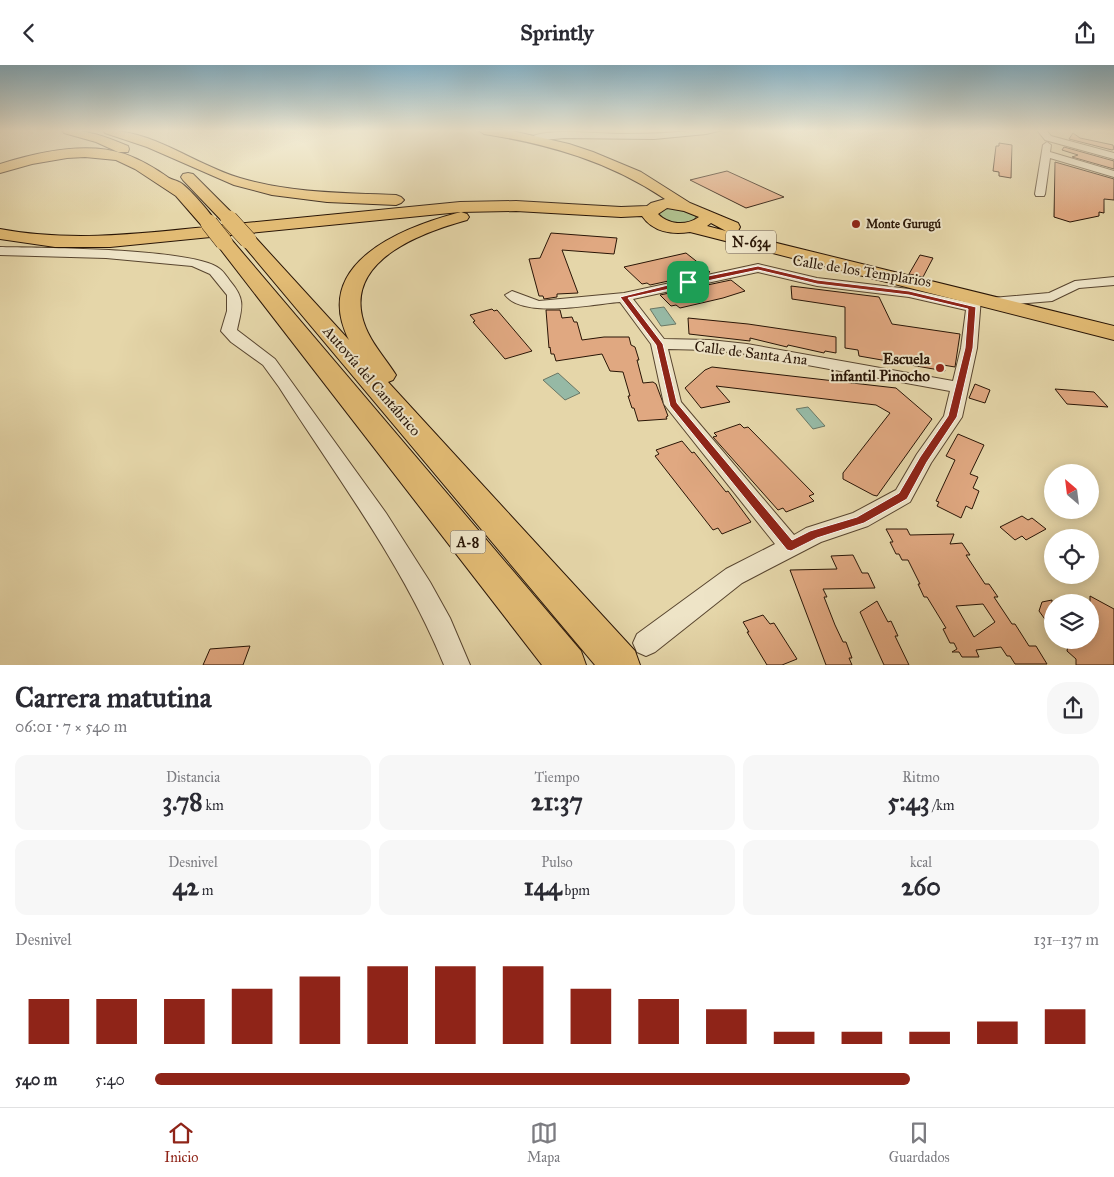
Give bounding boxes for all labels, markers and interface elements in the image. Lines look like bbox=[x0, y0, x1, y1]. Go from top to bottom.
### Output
icon: back bbox=[15, 19, 43, 47]
text: Sprintly bbox=[520, 19, 594, 46]
icon: share bbox=[1071, 19, 1099, 47]
place label: Monte Gurugú bbox=[866, 217, 941, 232]
marker: Monte Gurugú bbox=[850, 218, 862, 230]
road number: N-634 bbox=[726, 231, 776, 253]
street label: Calle de los Templarios bbox=[791, 251, 933, 291]
pin bbox=[667, 261, 709, 303]
icon: arrive bbox=[674, 268, 702, 296]
street label: Autovía del Cantábrico bbox=[319, 322, 425, 440]
street label: Calle de Santa Ana bbox=[694, 337, 809, 369]
place label: Escuela infantil Pinocho bbox=[831, 350, 931, 385]
marker: Escuela infantil Pinocho bbox=[934, 362, 946, 374]
north arrow bbox=[1044, 464, 1099, 519]
map controls bbox=[1044, 464, 1099, 649]
button: locate bbox=[1044, 529, 1099, 584]
road number: A-8 bbox=[450, 531, 486, 553]
button: layers bbox=[1044, 594, 1099, 649]
text: Carrera matutina bbox=[15, 680, 212, 715]
button: share bbox=[1047, 682, 1099, 734]
text: 06:01 · 7 × 540 m bbox=[15, 717, 127, 736]
text: Distancia bbox=[166, 769, 220, 786]
text: Tiempo bbox=[534, 769, 580, 786]
text: Ritmo bbox=[902, 769, 940, 786]
text: 3.78 bbox=[162, 786, 203, 817]
text: 21:37 bbox=[531, 786, 583, 817]
text: 5:43 bbox=[888, 786, 929, 817]
text: km bbox=[203, 797, 224, 814]
text: /km bbox=[929, 797, 954, 814]
text: Desnivel bbox=[168, 854, 218, 871]
text: Pulso bbox=[541, 854, 573, 871]
text: kcal bbox=[910, 854, 932, 871]
text: 42 bbox=[172, 871, 199, 902]
text: 144 bbox=[524, 871, 562, 902]
text: 260 bbox=[901, 871, 941, 902]
text: m bbox=[199, 882, 214, 899]
text: bpm bbox=[562, 882, 590, 899]
text: Desnivel bbox=[15, 930, 71, 949]
text: 131–137 m bbox=[1033, 930, 1099, 949]
text: 540 m bbox=[15, 1070, 57, 1089]
text: 5:40 bbox=[95, 1070, 125, 1089]
tab: Inicio bbox=[164, 1119, 198, 1166]
tab: Mapa bbox=[527, 1119, 560, 1166]
tab: Guardados bbox=[889, 1119, 950, 1166]

